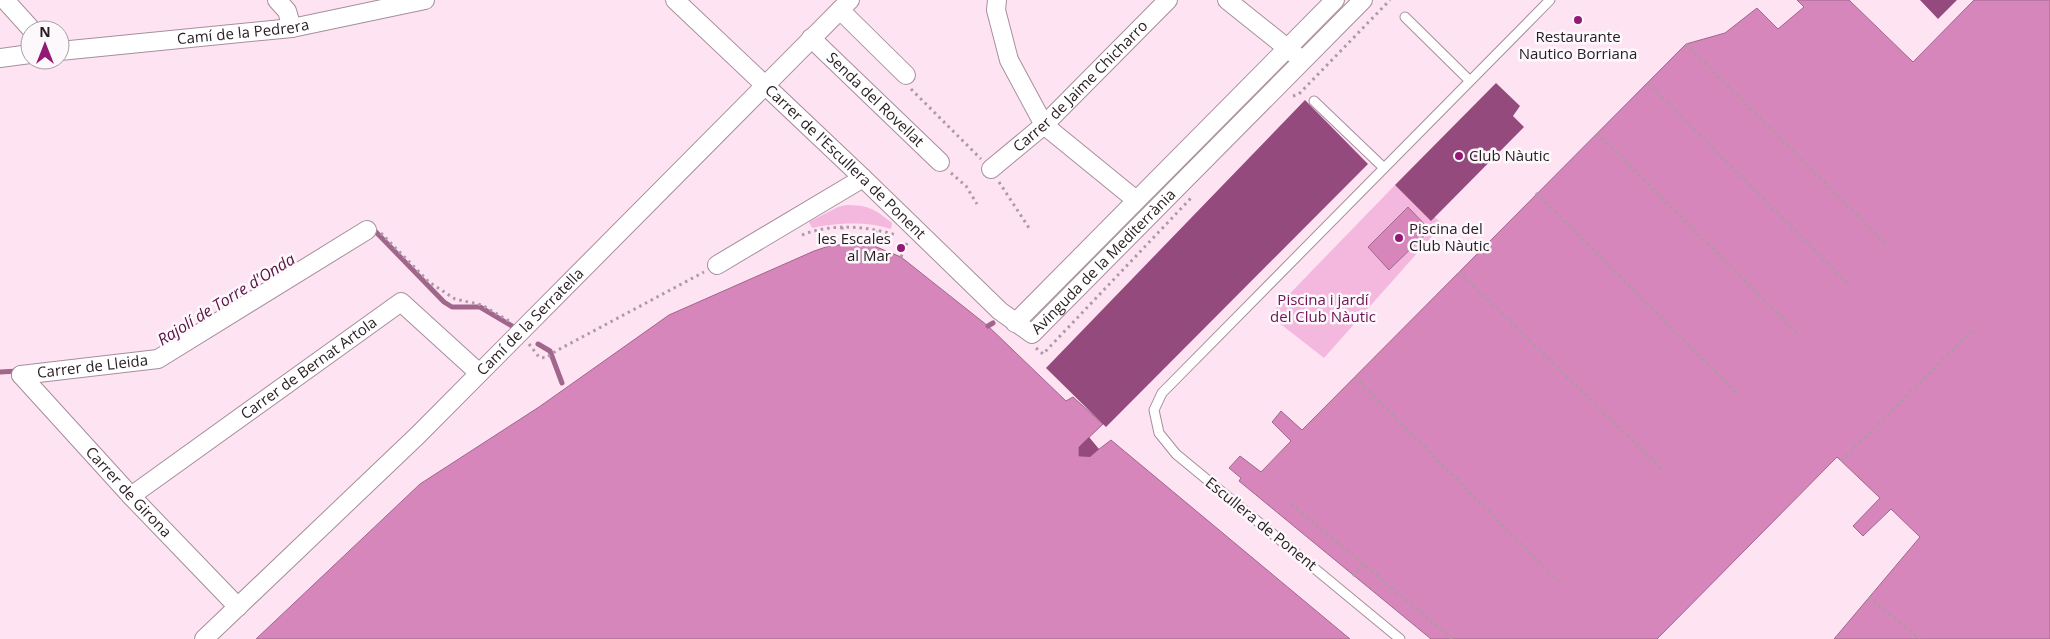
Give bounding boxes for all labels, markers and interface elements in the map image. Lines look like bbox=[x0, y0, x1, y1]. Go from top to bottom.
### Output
street label: Camí de la Pedrera bbox=[176, 14, 311, 48]
marker: Restaurante Nautico Borriana bbox=[1572, 14, 1584, 26]
street label: Carrer de Jaime Chicharro bbox=[1008, 15, 1152, 156]
north arrow bbox=[20, 20, 70, 70]
text: N bbox=[39, 22, 51, 41]
place label: Restaurante Nautico Borriana bbox=[1519, 26, 1637, 63]
street label: Senda del Rovellat bbox=[823, 47, 929, 151]
street label: Carrer de l'Escullera de Ponent bbox=[761, 80, 931, 243]
place label: Club Nàutic bbox=[1469, 145, 1550, 165]
marker: Club Nàutic bbox=[1453, 150, 1465, 162]
street label: Avinguda de la Mediterrània bbox=[1026, 184, 1179, 338]
place label: Piscina del Club Nàutic bbox=[1409, 218, 1490, 255]
place label: les Escales al Mar bbox=[817, 228, 891, 265]
marker: Piscina del Club Nàutic bbox=[1393, 232, 1405, 244]
marker: les Escales al Mar bbox=[895, 242, 907, 254]
water label: Rajolí de Torre d'Onda bbox=[153, 248, 299, 350]
street label: Camí de la Serratella bbox=[472, 263, 587, 379]
park label: Piscina i jardí del Club Nàutic bbox=[1270, 289, 1376, 326]
street label: Carrer de Bernat Artola bbox=[236, 312, 380, 423]
street label: Carrer de Lleida bbox=[36, 349, 149, 382]
street label: Carrer de Girona bbox=[82, 442, 177, 541]
street label: Escullera de Ponent bbox=[1202, 472, 1322, 574]

